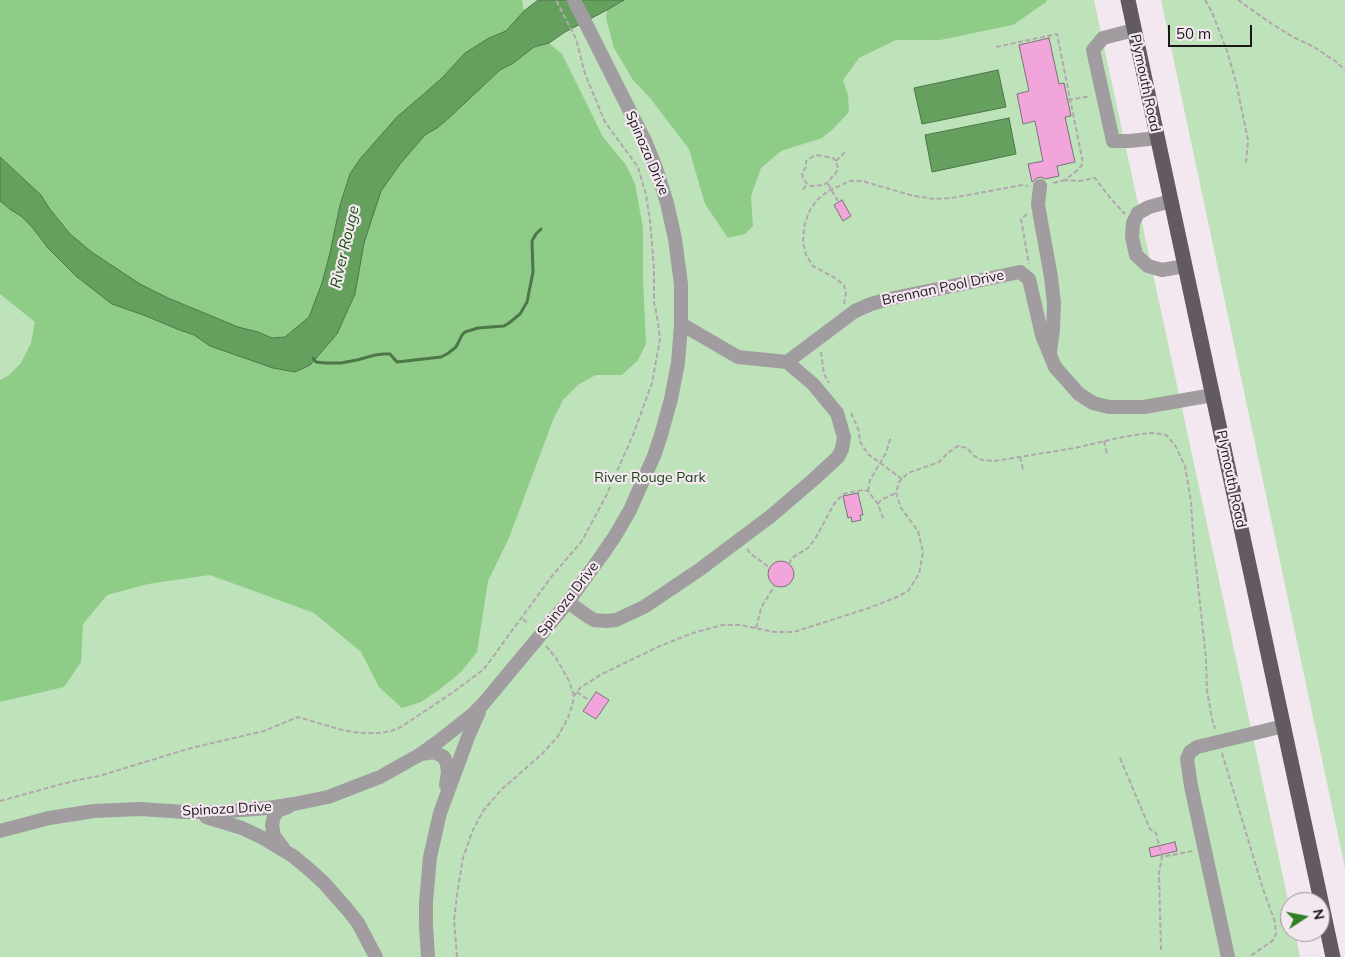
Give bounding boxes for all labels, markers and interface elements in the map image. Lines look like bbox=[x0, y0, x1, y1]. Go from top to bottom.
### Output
scale bar bbox=[1170, 15, 1254, 47]
text: 50 m bbox=[1176, 24, 1211, 43]
street label: Plymouth Road bbox=[1126, 33, 1164, 133]
street label: Spinoza Drive bbox=[622, 108, 672, 198]
water label: River Rouge bbox=[327, 204, 363, 290]
street label: Brennan Pool Drive bbox=[880, 267, 1006, 309]
street label: Plymouth Road bbox=[1212, 429, 1250, 529]
park label: River Rouge Park bbox=[594, 470, 706, 486]
street label: Spinoza Drive bbox=[534, 559, 602, 639]
street label: Spinoza Drive bbox=[182, 798, 272, 820]
north arrow bbox=[1280, 892, 1330, 942]
text: N bbox=[1309, 907, 1329, 921]

